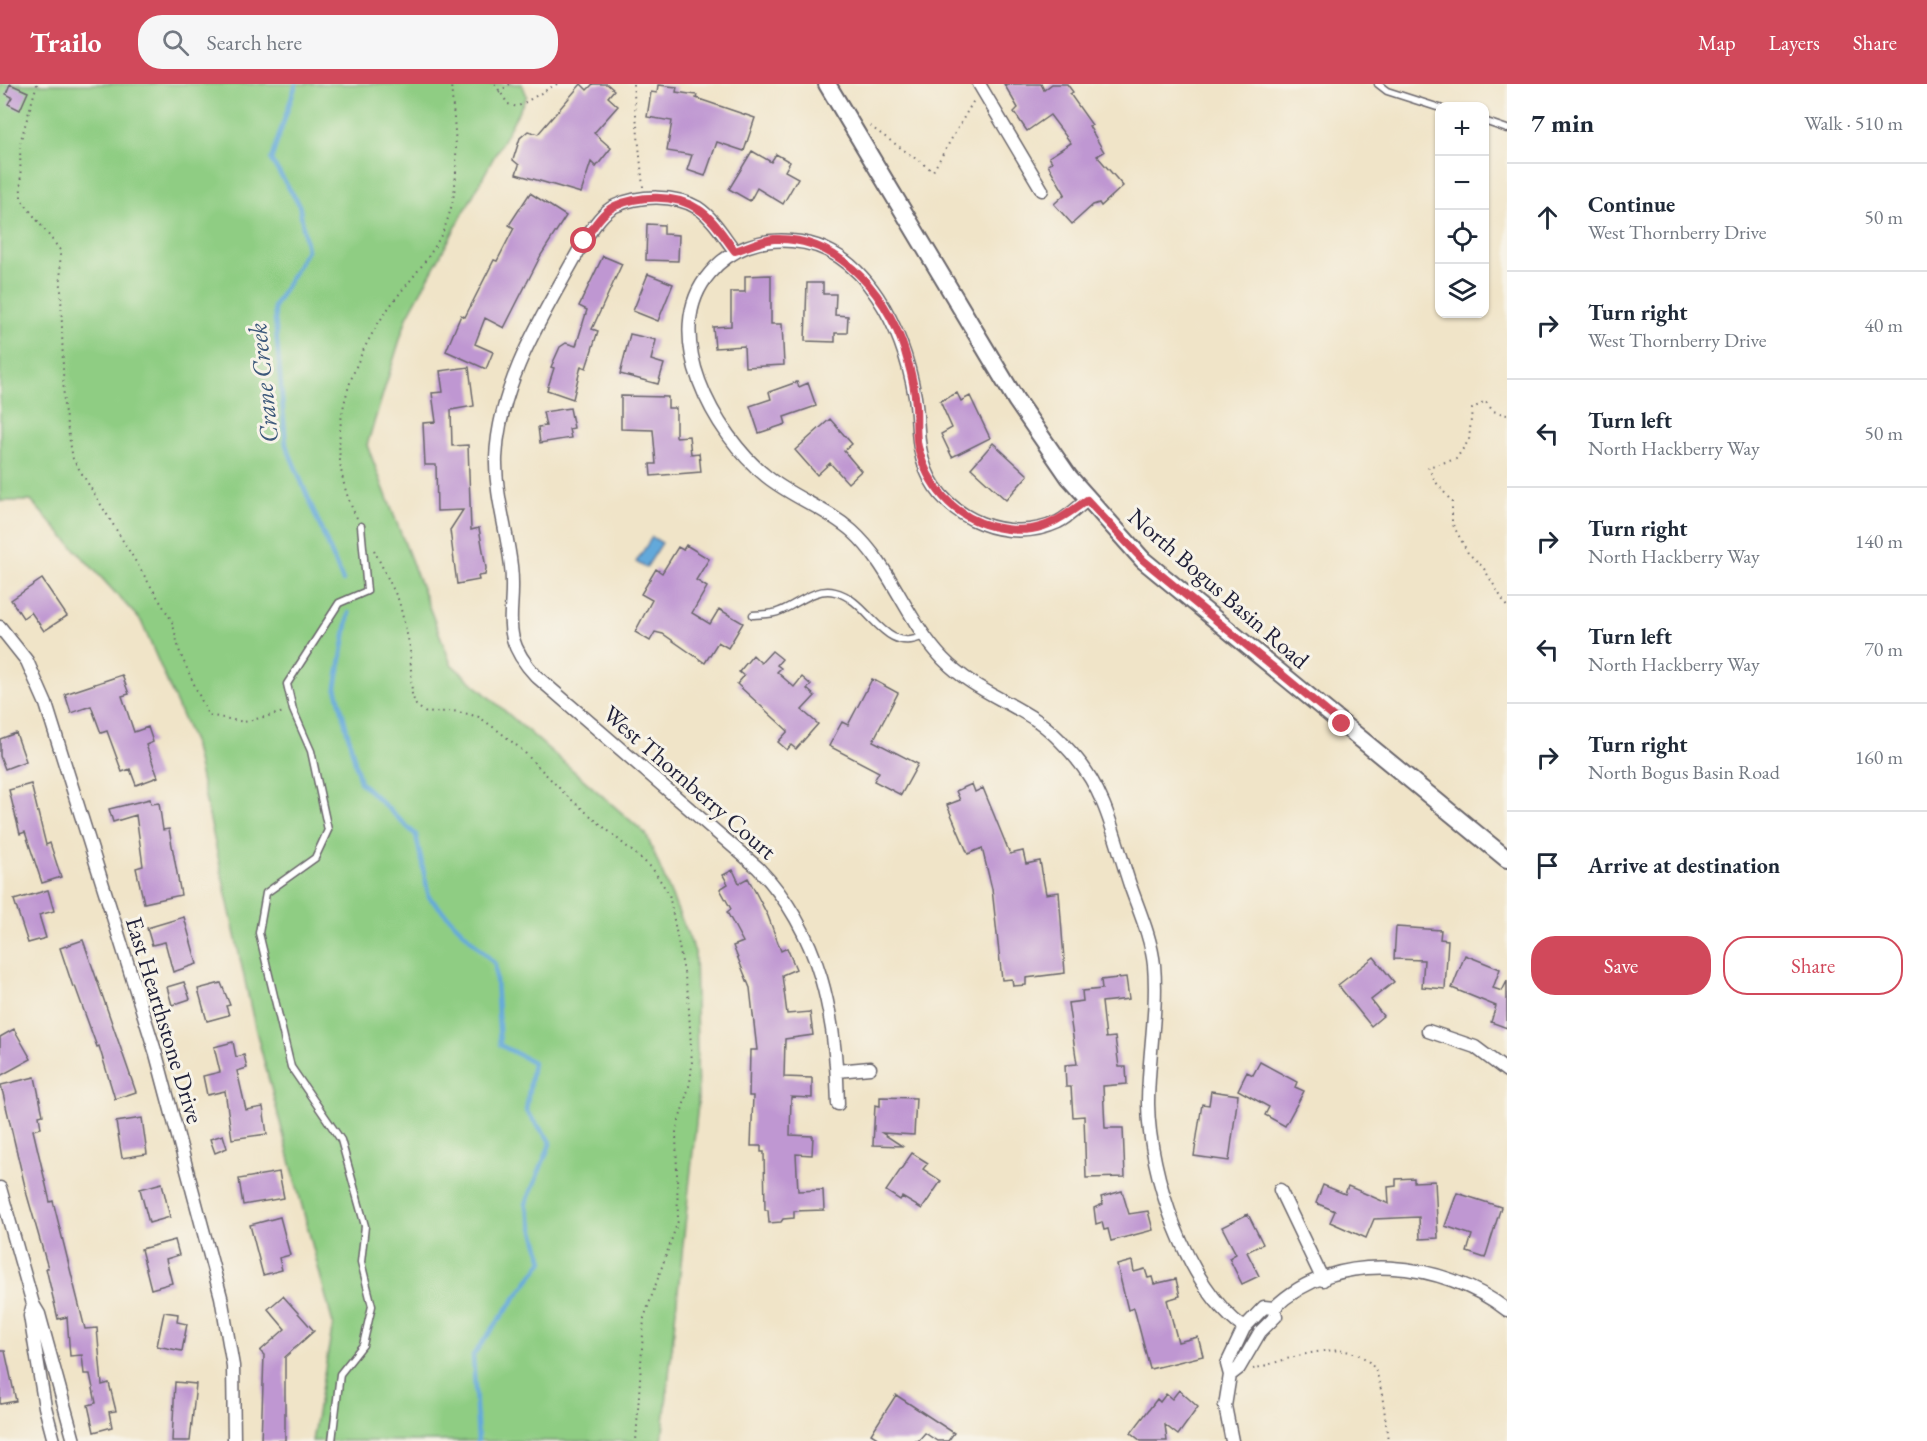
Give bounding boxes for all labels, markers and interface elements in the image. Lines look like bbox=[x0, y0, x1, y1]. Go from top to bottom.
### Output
search box bbox=[138, 15, 558, 69]
text: Trailo bbox=[30, 24, 102, 60]
icon: search bbox=[159, 26, 192, 59]
text: Search here bbox=[207, 28, 302, 57]
text: Map bbox=[1698, 29, 1736, 56]
text: Layers bbox=[1769, 29, 1820, 56]
text: Share bbox=[1853, 29, 1897, 56]
map controls bbox=[1435, 102, 1489, 318]
button: + bbox=[1435, 102, 1489, 156]
text: 7 min bbox=[1531, 106, 1594, 140]
text: Walk · 510 m bbox=[1804, 110, 1903, 136]
button: − bbox=[1435, 156, 1489, 210]
text: Continue bbox=[1588, 190, 1675, 219]
icon: ahead bbox=[1531, 201, 1564, 234]
text: 50 m bbox=[1864, 204, 1903, 230]
button: locate bbox=[1435, 210, 1489, 264]
text: West Thornberry Drive bbox=[1588, 219, 1767, 245]
route start bbox=[570, 227, 596, 253]
button: layers bbox=[1435, 264, 1489, 318]
text: Turn right bbox=[1588, 298, 1687, 327]
icon: right bbox=[1531, 309, 1564, 342]
text: 40 m bbox=[1864, 312, 1903, 338]
water label: Crane Creek bbox=[240, 321, 286, 445]
text: West Thornberry Drive bbox=[1588, 327, 1767, 353]
text: Turn left bbox=[1588, 406, 1672, 435]
icon: left bbox=[1531, 417, 1564, 450]
text: 50 m bbox=[1864, 420, 1903, 446]
text: North Hackberry Way bbox=[1588, 435, 1760, 461]
street label: North Bogus Basin Road bbox=[1122, 501, 1317, 676]
text: Turn right bbox=[1588, 514, 1687, 543]
icon: right bbox=[1531, 525, 1564, 558]
text: 140 m bbox=[1855, 528, 1903, 554]
text: North Hackberry Way bbox=[1588, 543, 1760, 569]
text: Turn left bbox=[1588, 622, 1672, 651]
icon: left bbox=[1531, 633, 1564, 666]
text: 70 m bbox=[1864, 636, 1903, 662]
text: North Hackberry Way bbox=[1588, 651, 1760, 677]
street label: West Thornberry Court bbox=[597, 698, 784, 866]
route end bbox=[1328, 710, 1354, 736]
text: Turn right bbox=[1588, 730, 1687, 759]
icon: right bbox=[1531, 741, 1564, 774]
text: 160 m bbox=[1855, 744, 1903, 770]
text: North Bogus Basin Road bbox=[1588, 759, 1780, 785]
icon: arrive bbox=[1531, 849, 1564, 882]
text: Arrive at destination bbox=[1588, 851, 1780, 880]
street label: East Hearthstone Drive bbox=[119, 913, 211, 1127]
button: Save bbox=[1531, 936, 1711, 995]
button: Share bbox=[1723, 936, 1903, 995]

